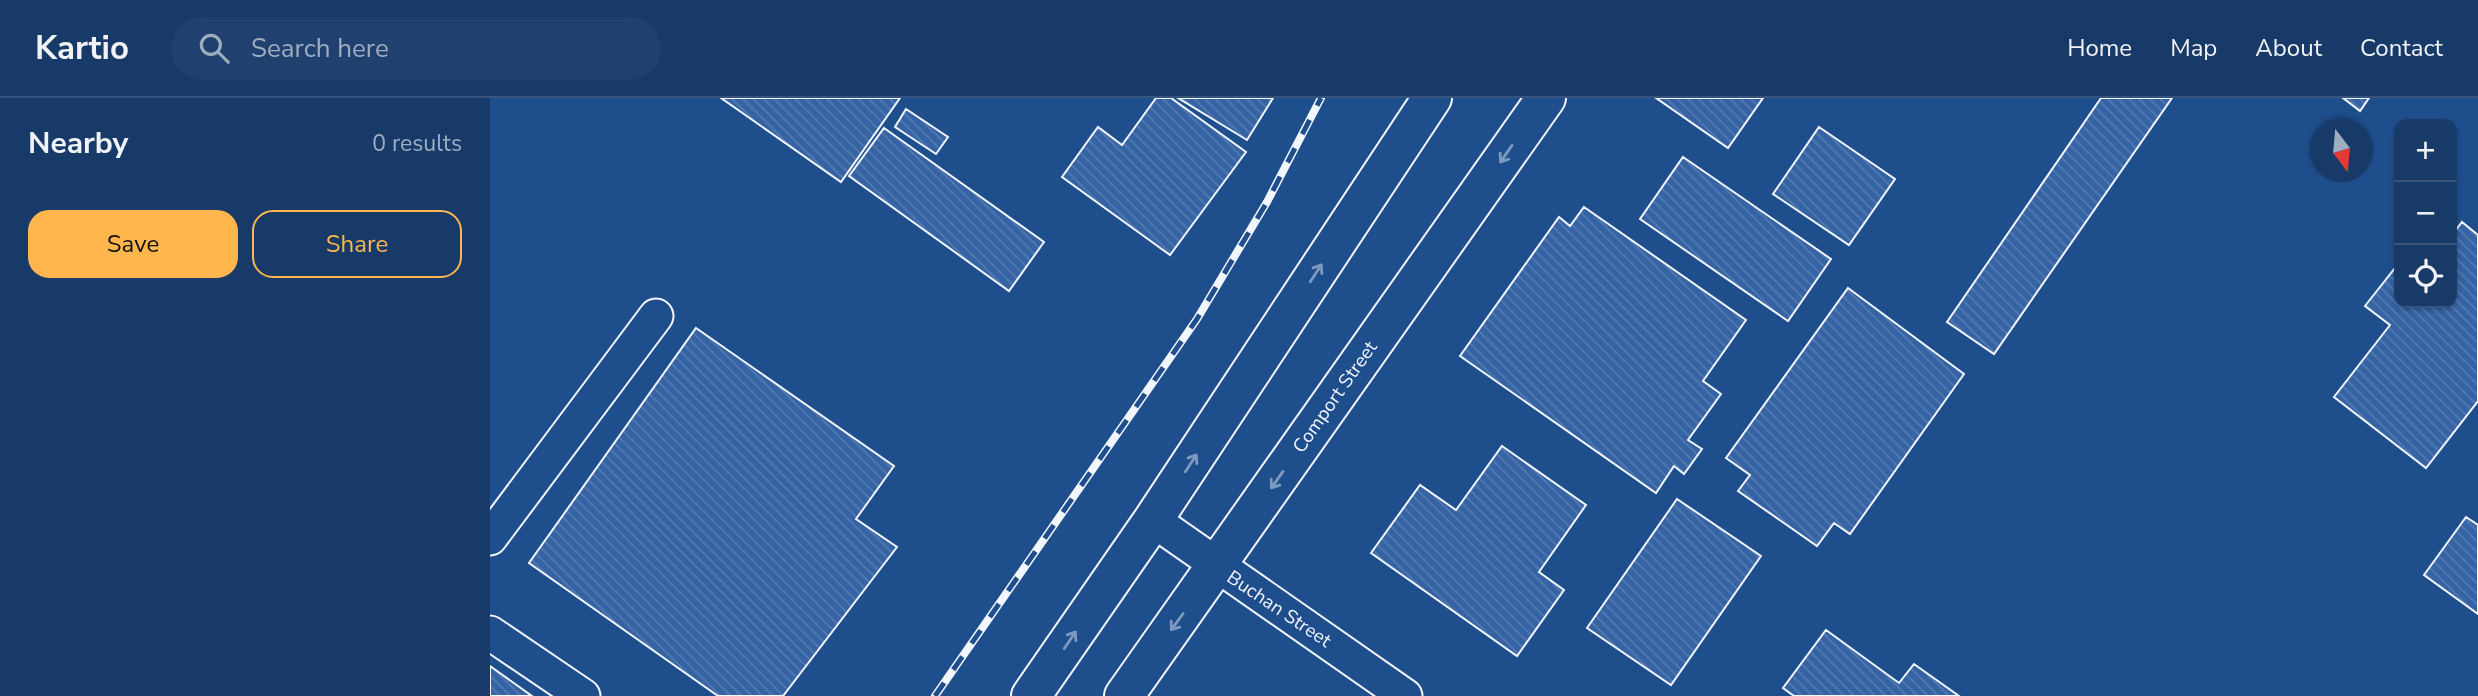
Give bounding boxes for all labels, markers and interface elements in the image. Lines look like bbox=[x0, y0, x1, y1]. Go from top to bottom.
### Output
search box bbox=[171, 17, 661, 80]
text: Kartio bbox=[35, 26, 129, 71]
icon: search bbox=[195, 29, 233, 67]
text: Search here bbox=[251, 31, 389, 66]
text: Home bbox=[2067, 32, 2132, 64]
text: Map bbox=[2170, 32, 2217, 64]
text: About bbox=[2255, 32, 2322, 64]
text: Contact bbox=[2360, 32, 2443, 64]
north arrow bbox=[2310, 119, 2373, 182]
map controls bbox=[2394, 119, 2457, 308]
button: + bbox=[2394, 119, 2457, 182]
text: Nearby bbox=[28, 123, 128, 164]
text: 0 results bbox=[372, 128, 462, 159]
one-way arrow bbox=[1499, 144, 1514, 163]
button: − bbox=[2394, 182, 2457, 245]
button: Save bbox=[28, 210, 238, 278]
button: Share bbox=[252, 210, 462, 278]
button: locate bbox=[2394, 245, 2457, 308]
one-way arrow bbox=[1309, 264, 1323, 284]
street label: Comport Street bbox=[1287, 335, 1383, 458]
one-way arrow bbox=[1184, 454, 1198, 474]
one-way arrow bbox=[1269, 470, 1284, 489]
street label: Buchan Street bbox=[1222, 564, 1337, 654]
one-way arrow bbox=[1170, 612, 1184, 631]
one-way arrow bbox=[1063, 631, 1077, 650]

